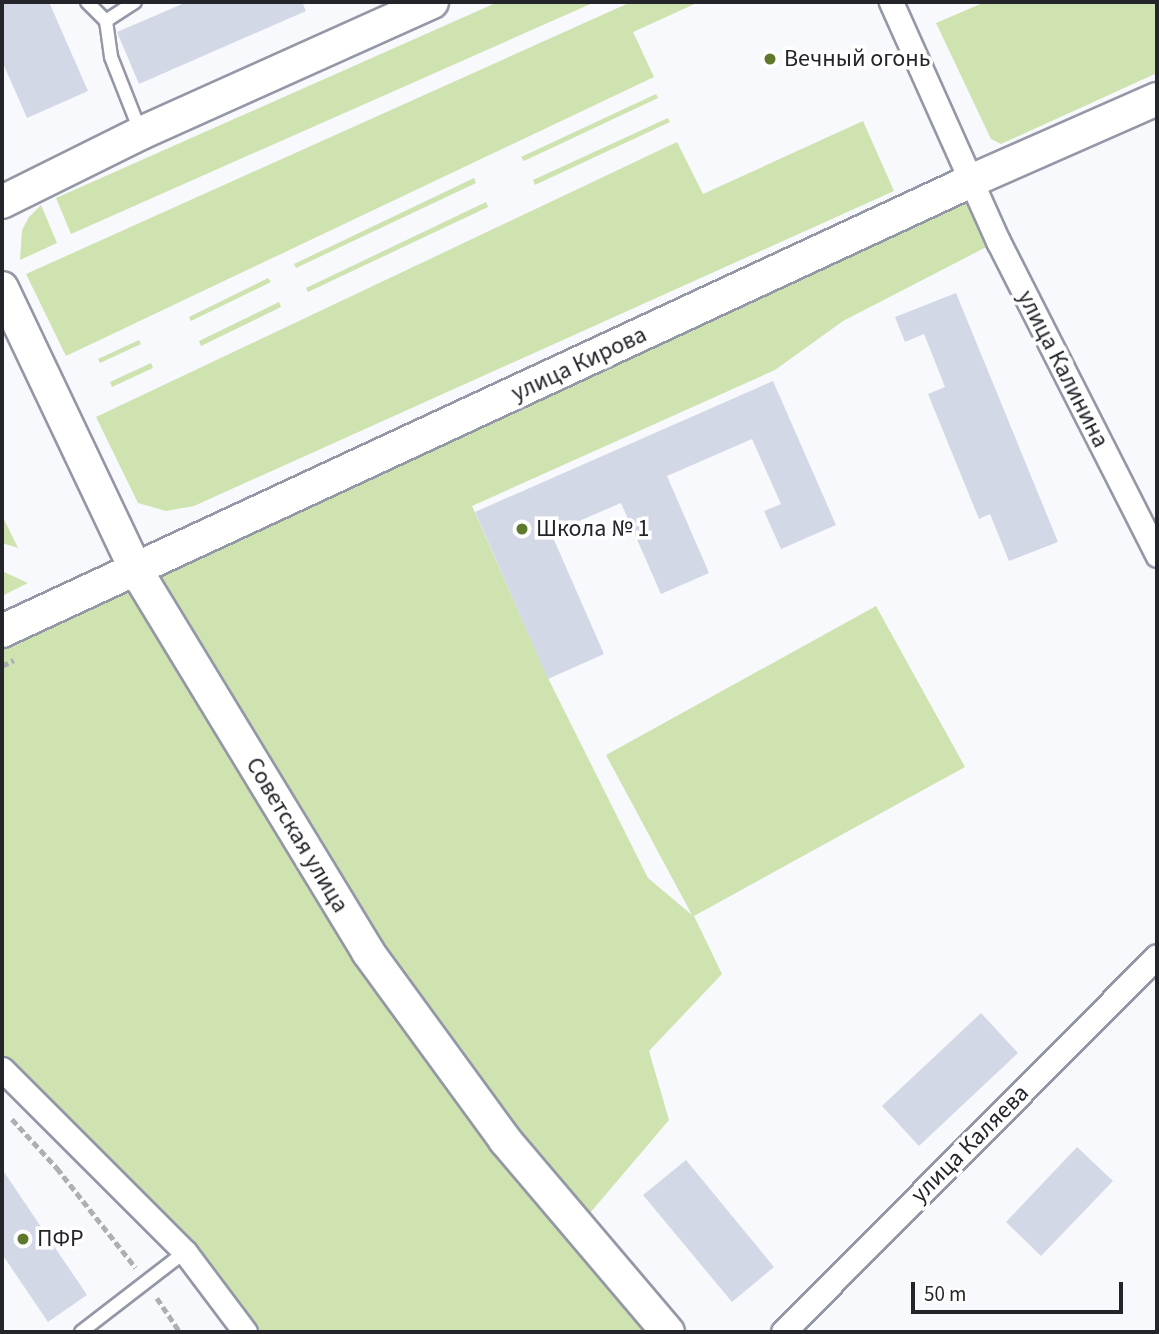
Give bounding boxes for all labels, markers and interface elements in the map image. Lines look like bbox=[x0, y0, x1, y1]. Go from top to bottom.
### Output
place label: Вечный огонь bbox=[784, 45, 930, 73]
marker: Вечный огонь bbox=[762, 51, 778, 67]
street label: улица Калинина bbox=[1011, 286, 1115, 452]
street label: улица Кирова bbox=[507, 320, 651, 408]
place label: Школа № 1 bbox=[536, 515, 649, 543]
marker: Школа № 1 bbox=[514, 521, 530, 537]
street label: Советская улица bbox=[239, 752, 355, 918]
street label: улица Каляева bbox=[905, 1079, 1035, 1209]
place label: ПФР bbox=[37, 1225, 84, 1253]
marker: ПФР bbox=[15, 1231, 31, 1247]
scale bar bbox=[914, 1268, 1126, 1312]
text: 50 m bbox=[924, 1279, 966, 1309]

